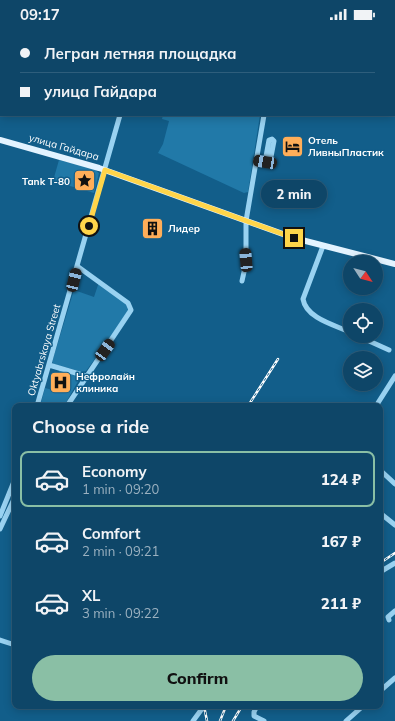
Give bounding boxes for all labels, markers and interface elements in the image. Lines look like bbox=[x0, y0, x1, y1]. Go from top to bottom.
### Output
text: 09:17 bbox=[20, 5, 60, 24]
text: Легран летняя площадка bbox=[44, 44, 236, 63]
text: улица Гайдара bbox=[44, 82, 157, 101]
street label: улица Гайдара bbox=[27, 131, 101, 163]
hotel icon: Отель ЛивныПластик bbox=[280, 133, 306, 159]
place label: Отель ЛивныПластик bbox=[308, 134, 384, 159]
car bbox=[252, 154, 278, 170]
place icon: Tank T-80 bbox=[72, 168, 98, 194]
place label: Tank T-80 bbox=[22, 175, 70, 188]
callout: 2 min bbox=[261, 180, 327, 208]
text: 2 min bbox=[277, 186, 311, 202]
building icon: Лидер bbox=[139, 215, 165, 241]
route start bbox=[80, 217, 98, 235]
place label: Лидер bbox=[168, 222, 200, 235]
route end bbox=[285, 229, 303, 247]
car bbox=[239, 248, 253, 272]
north arrow bbox=[343, 255, 383, 295]
map controls bbox=[343, 255, 383, 391]
car bbox=[65, 267, 83, 293]
street label: Oktyabrskaya Street bbox=[25, 302, 63, 397]
button: locate bbox=[343, 303, 383, 343]
car bbox=[93, 337, 117, 363]
button: layers bbox=[343, 351, 383, 391]
hospital icon: Нефролайн клиника bbox=[47, 369, 73, 395]
place label: Нефролайн клиника bbox=[76, 370, 135, 395]
text: Choose a ride bbox=[32, 415, 149, 438]
icon: car bbox=[34, 461, 70, 497]
text: Economy bbox=[82, 462, 147, 481]
text: 124 ₽ bbox=[321, 470, 361, 489]
text: 1 min · 09:20 bbox=[82, 481, 159, 497]
icon: car bbox=[34, 523, 70, 559]
text: Comfort bbox=[82, 524, 140, 543]
text: 167 ₽ bbox=[321, 532, 361, 551]
text: 2 min · 09:21 bbox=[82, 543, 159, 559]
icon: car bbox=[34, 585, 70, 621]
text: XL bbox=[82, 586, 100, 605]
text: 211 ₽ bbox=[321, 594, 361, 613]
text: 3 min · 09:22 bbox=[82, 605, 159, 621]
button: Confirm bbox=[32, 655, 363, 701]

